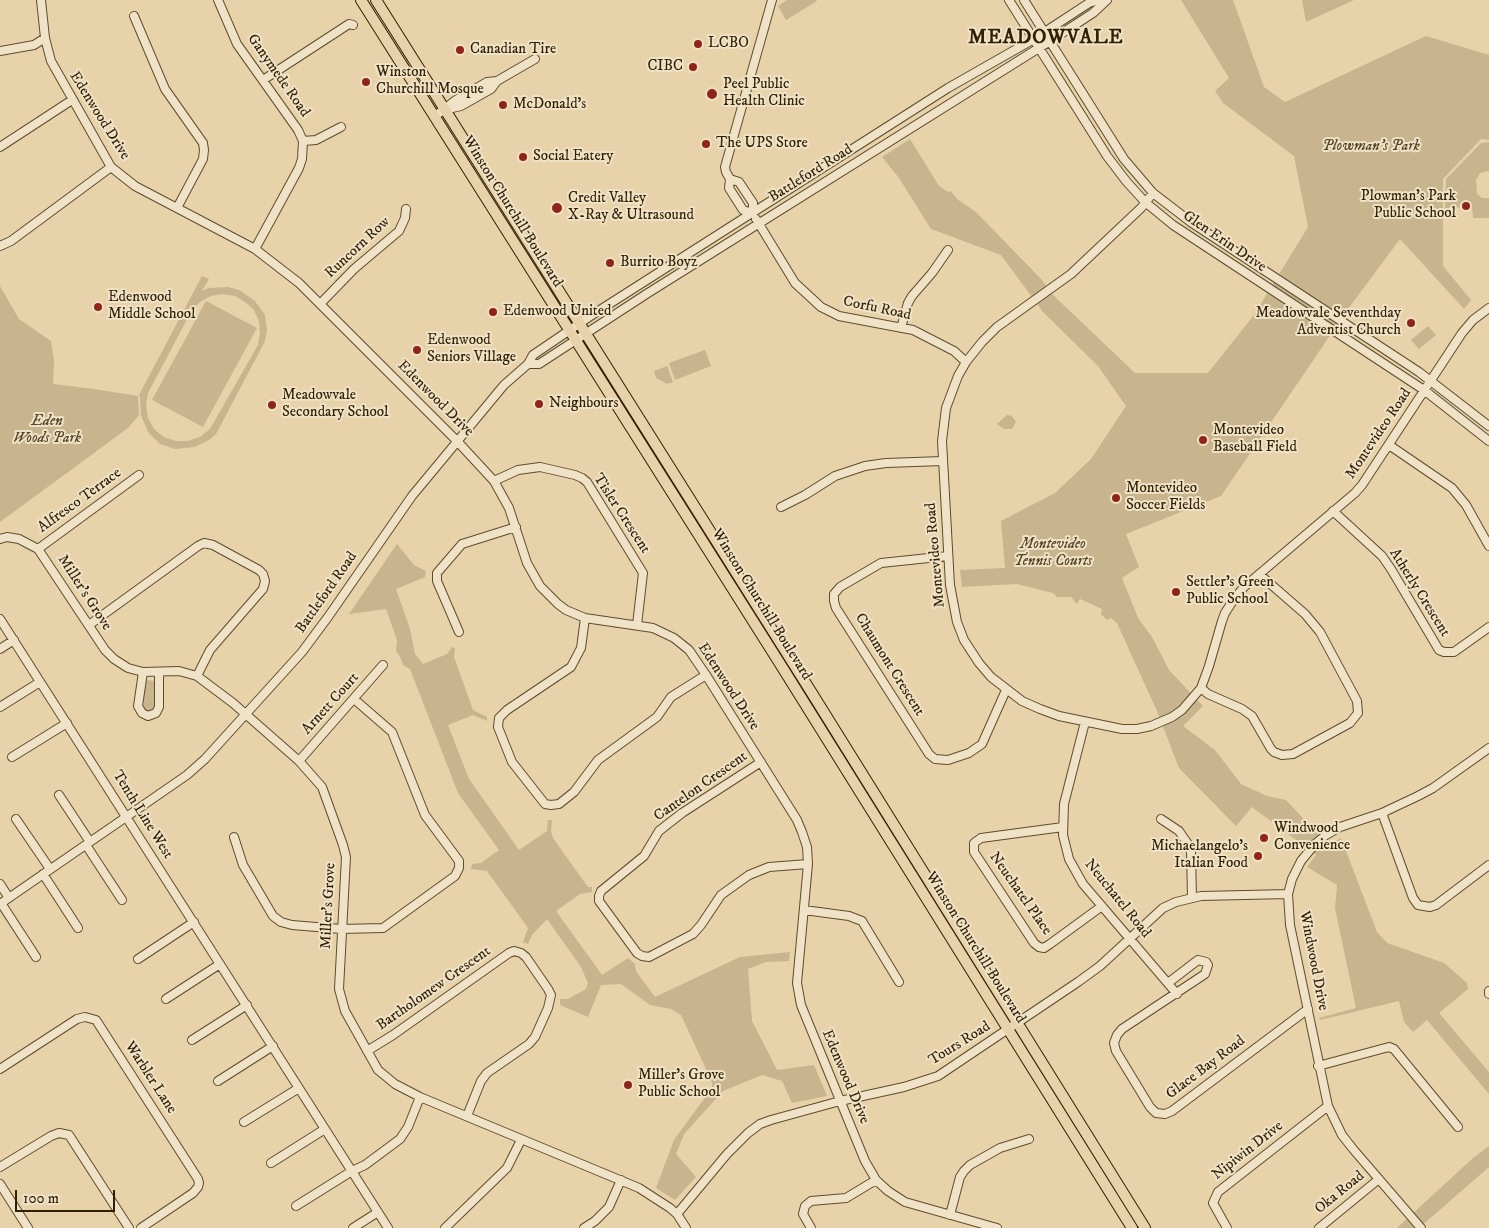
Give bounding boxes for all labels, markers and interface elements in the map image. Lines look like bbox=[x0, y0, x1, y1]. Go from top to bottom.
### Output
district label: MEADOWVALE bbox=[967, 27, 1125, 51]
street label: Ganymede Road bbox=[243, 31, 313, 121]
place label: LCBO bbox=[708, 35, 749, 53]
marker: LCBO bbox=[692, 38, 704, 50]
place label: Canadian Tire bbox=[470, 41, 556, 59]
marker: Canadian Tire bbox=[454, 44, 466, 56]
place label: CIBC bbox=[647, 58, 683, 76]
marker: CIBC bbox=[687, 61, 699, 73]
place label: Winston Churchill Mosque bbox=[376, 64, 484, 99]
street label: Edenwood Drive bbox=[65, 69, 133, 163]
marker: Winston Churchill Mosque bbox=[360, 76, 372, 88]
place label: Peel Public Health Clinic bbox=[723, 76, 805, 111]
marker: Peel Public Health Clinic bbox=[705, 87, 719, 101]
place label: McDonald's bbox=[513, 96, 586, 114]
marker: McDonald's bbox=[497, 99, 509, 111]
street label: Winston Churchill Boulevard bbox=[458, 133, 566, 291]
place label: The UPS Store bbox=[716, 135, 808, 153]
marker: The UPS Store bbox=[700, 138, 712, 150]
park label: Plowman's Park bbox=[1322, 138, 1420, 156]
street label: Battleford Road bbox=[766, 141, 856, 207]
place label: Social Eatery bbox=[533, 148, 613, 166]
marker: Social Eatery bbox=[517, 151, 529, 163]
place label: Plowman's Park Public School bbox=[1361, 188, 1456, 223]
place label: Credit Valley X-Ray & Ultrasound bbox=[568, 190, 694, 225]
marker: Plowman's Park Public School bbox=[1460, 200, 1472, 212]
marker: Credit Valley X-Ray & Ultrasound bbox=[550, 201, 564, 215]
street label: Glen Erin Drive bbox=[1179, 207, 1269, 277]
street label: Runcorn Row bbox=[322, 213, 394, 283]
place label: Burrito Boyz bbox=[620, 254, 697, 272]
marker: Burrito Boyz bbox=[604, 257, 616, 269]
place label: Edenwood Middle School bbox=[108, 289, 196, 324]
street label: Corfu Road bbox=[841, 293, 913, 325]
marker: Edenwood Middle School bbox=[92, 301, 104, 313]
place label: Edenwood United bbox=[503, 303, 611, 321]
place label: Meadowvale Seventhday Adventist Church bbox=[1256, 305, 1401, 340]
marker: Edenwood United bbox=[487, 306, 499, 318]
marker: Meadowvale Seventhday Adventist Church bbox=[1405, 317, 1417, 329]
place label: Edenwood Seniors Village bbox=[427, 332, 516, 367]
marker: Edenwood Seniors Village bbox=[411, 344, 423, 356]
street label: Edenwood Drive bbox=[393, 357, 477, 441]
street label: Montevideo Road bbox=[1342, 385, 1416, 483]
place label: Meadowvale Secondary School bbox=[282, 387, 389, 422]
place label: Neighbours bbox=[549, 395, 618, 413]
marker: Neighbours bbox=[533, 398, 545, 410]
marker: Meadowvale Secondary School bbox=[266, 399, 278, 411]
park label: Eden Woods Park bbox=[13, 413, 81, 448]
place label: Montevideo Baseball Field bbox=[1213, 422, 1297, 457]
marker: Montevideo Baseball Field bbox=[1197, 434, 1209, 446]
street label: Alfresco Terrace bbox=[35, 465, 125, 537]
street label: Tisler Crescent bbox=[589, 471, 653, 557]
place label: Montevideo Soccer Fields bbox=[1126, 480, 1205, 515]
marker: Montevideo Soccer Fields bbox=[1110, 492, 1122, 504]
street label: Montevideo Road bbox=[922, 502, 950, 608]
street label: Winston Churchill Boulevard bbox=[707, 526, 815, 684]
park label: Montevideo Tennis Courts bbox=[1014, 536, 1092, 571]
street label: Atherly Crescent bbox=[1385, 546, 1453, 640]
street label: Battleford Road bbox=[292, 549, 362, 637]
street label: Miller's Grove bbox=[53, 552, 115, 634]
place label: Settler's Green Public School bbox=[1186, 574, 1274, 609]
marker: Settler's Green Public School bbox=[1170, 586, 1182, 598]
street label: Chaumont Crescent bbox=[850, 610, 928, 720]
street label: Edenwood Drive bbox=[693, 640, 763, 734]
street label: Arnett Court bbox=[299, 669, 363, 739]
street label: Cantelon Crescent bbox=[651, 748, 751, 826]
street label: Tenth Line West bbox=[108, 768, 176, 862]
place label: Windwood Convenience bbox=[1274, 820, 1350, 855]
marker: Windwood Convenience bbox=[1258, 832, 1270, 844]
place label: Michaelangelo's Italian Food bbox=[1151, 838, 1248, 873]
street label: Neuchatel Place bbox=[985, 849, 1055, 939]
marker: Michaelangelo's Italian Food bbox=[1252, 850, 1264, 862]
street label: Neuchatel Road bbox=[1080, 856, 1154, 942]
street label: Miller's Grove bbox=[318, 862, 340, 950]
street label: Winston Churchill Boulevard bbox=[921, 869, 1029, 1027]
street label: Windwood Drive bbox=[1295, 910, 1331, 1012]
street label: Bartholomew Crescent bbox=[373, 943, 495, 1035]
street label: Tours Road bbox=[926, 1018, 994, 1070]
street label: Edenwood Drive bbox=[817, 1027, 873, 1127]
street label: Glace Bay Road bbox=[1163, 1032, 1249, 1104]
street label: Warbler Lane bbox=[120, 1039, 180, 1117]
place label: Miller's Grove Public School bbox=[638, 1067, 724, 1102]
marker: Miller's Grove Public School bbox=[622, 1079, 634, 1091]
street label: Nipiwin Drive bbox=[1209, 1118, 1287, 1184]
street label: Oka Road bbox=[1312, 1168, 1368, 1218]
scale bar bbox=[18, 1180, 118, 1212]
text: 100 m bbox=[23, 1189, 59, 1208]

